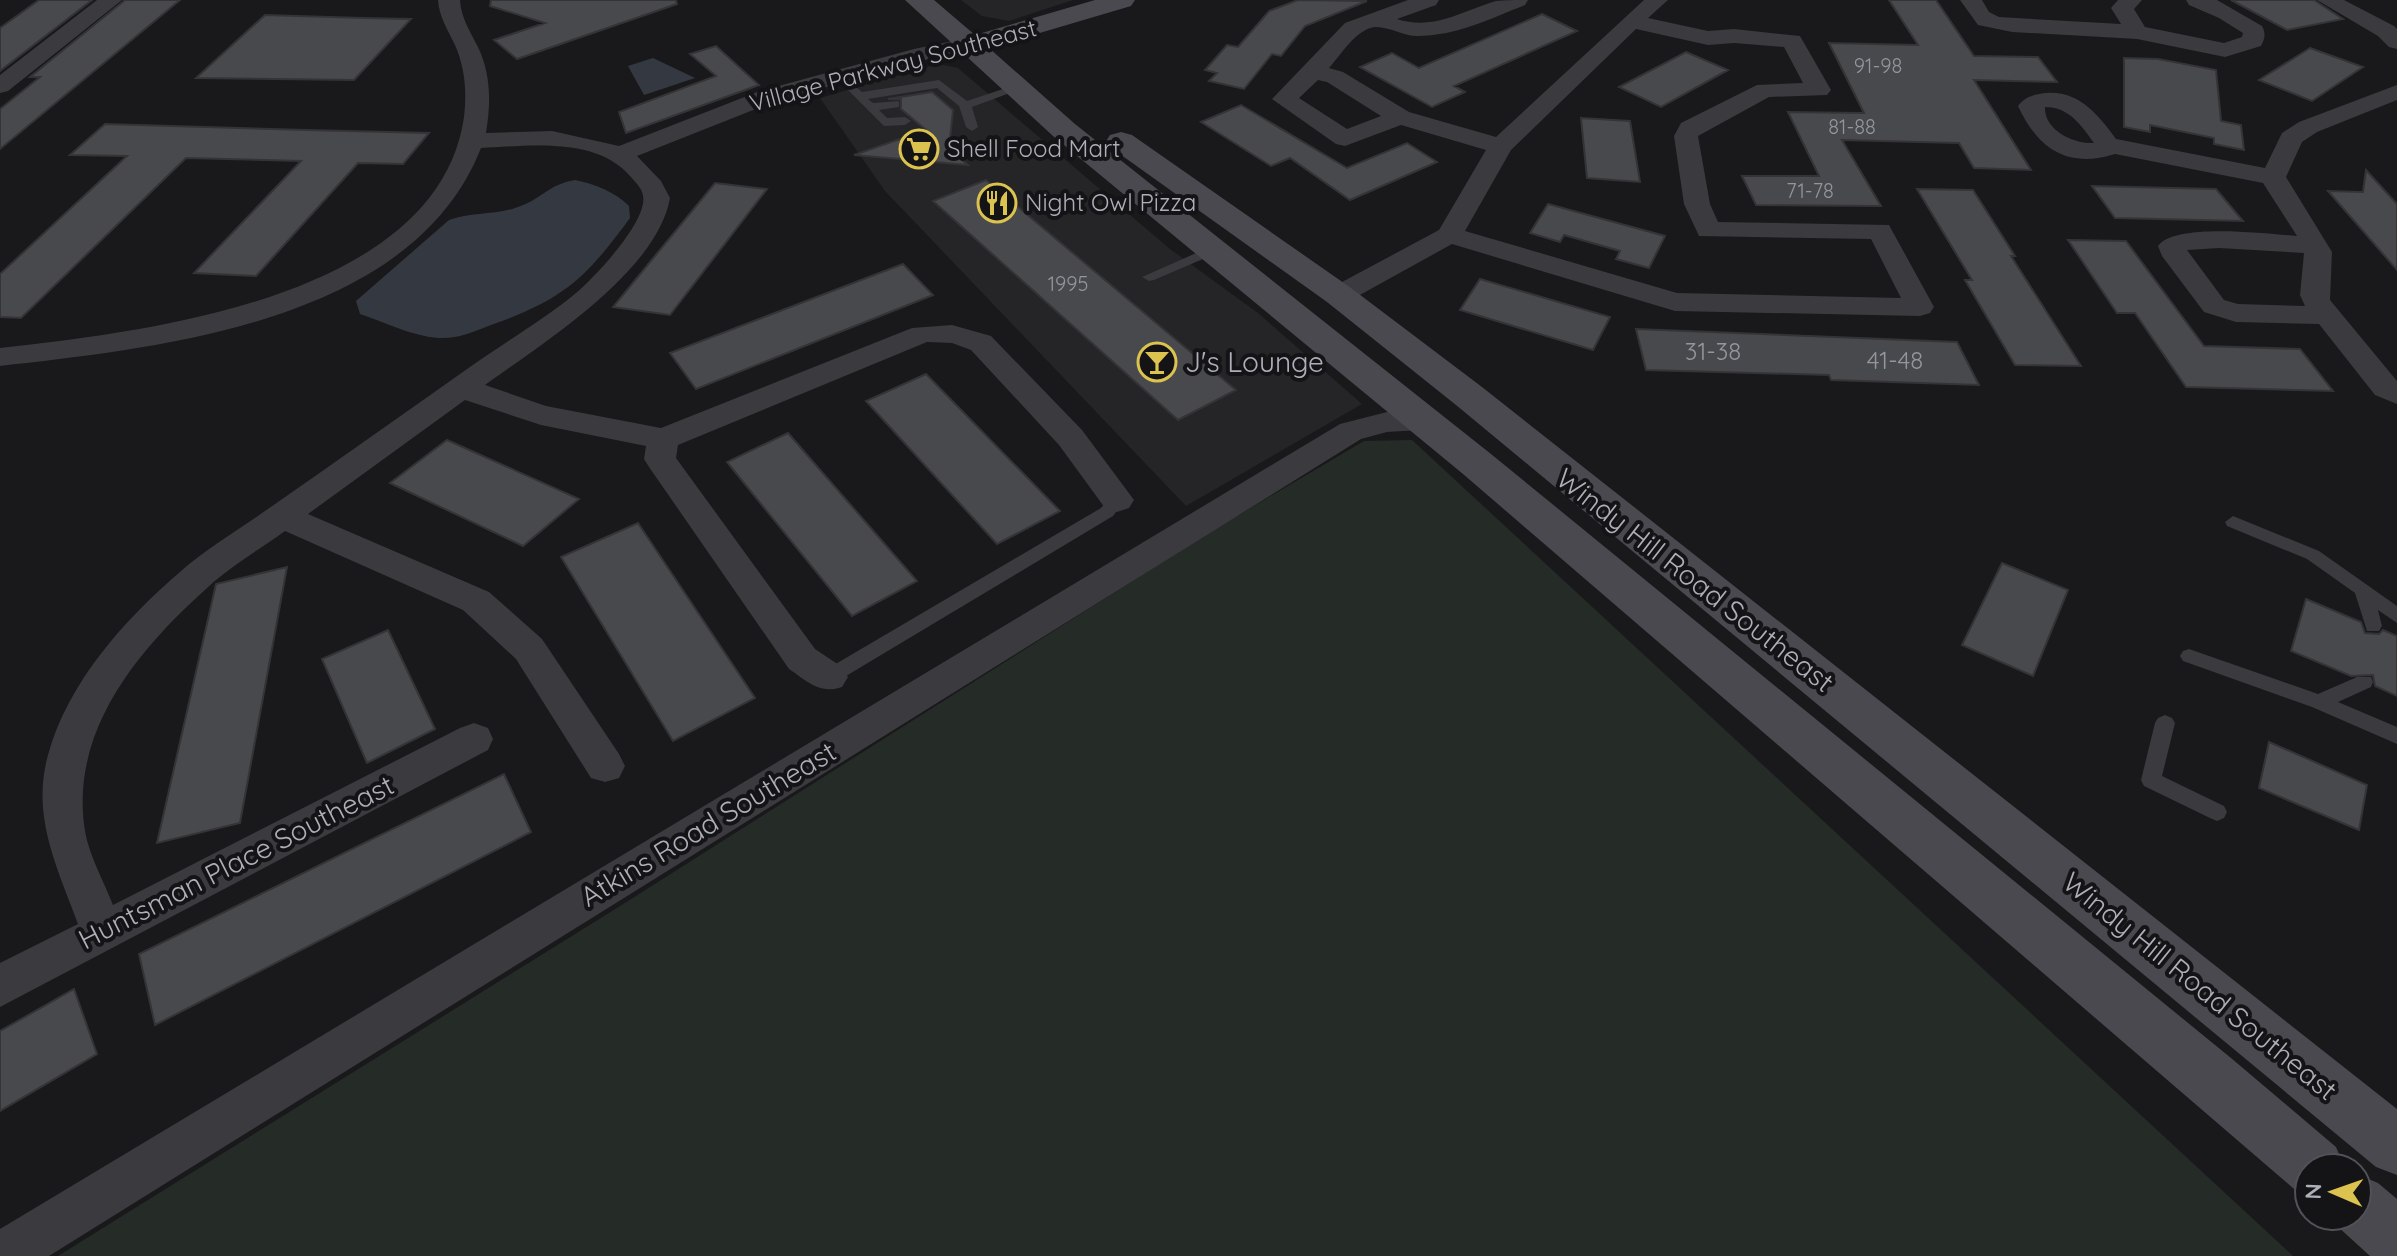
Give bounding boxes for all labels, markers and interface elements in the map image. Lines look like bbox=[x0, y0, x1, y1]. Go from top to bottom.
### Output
street label: Village Parkway Southeast bbox=[746, 12, 1040, 118]
house number: 91-98 bbox=[1854, 53, 1902, 78]
house number: 81-88 bbox=[1828, 114, 1876, 139]
supermarket icon: Shell Food Mart bbox=[898, 128, 940, 170]
place label: Shell Food Mart bbox=[947, 133, 1120, 163]
house number: 71-78 bbox=[1786, 178, 1834, 203]
restaurant icon: Night Owl Pizza bbox=[976, 182, 1018, 224]
place label: Night Owl Pizza bbox=[1025, 187, 1196, 217]
house number: 1995 bbox=[1048, 271, 1088, 296]
house number: 31-38 bbox=[1685, 336, 1741, 366]
bar icon: J's Lounge bbox=[1136, 341, 1178, 383]
place label: J's Lounge bbox=[1185, 344, 1324, 379]
house number: 41-48 bbox=[1867, 345, 1923, 375]
street label: Windy Hill Road Southeast bbox=[1549, 460, 1841, 699]
street label: Atkins Road Southeast bbox=[574, 733, 842, 914]
street label: Huntsman Place Southeast bbox=[72, 767, 399, 956]
street label: Windy Hill Road Southeast bbox=[2056, 864, 2345, 1107]
north arrow bbox=[2293, 1152, 2373, 1232]
text: N bbox=[2299, 1183, 2327, 1200]

